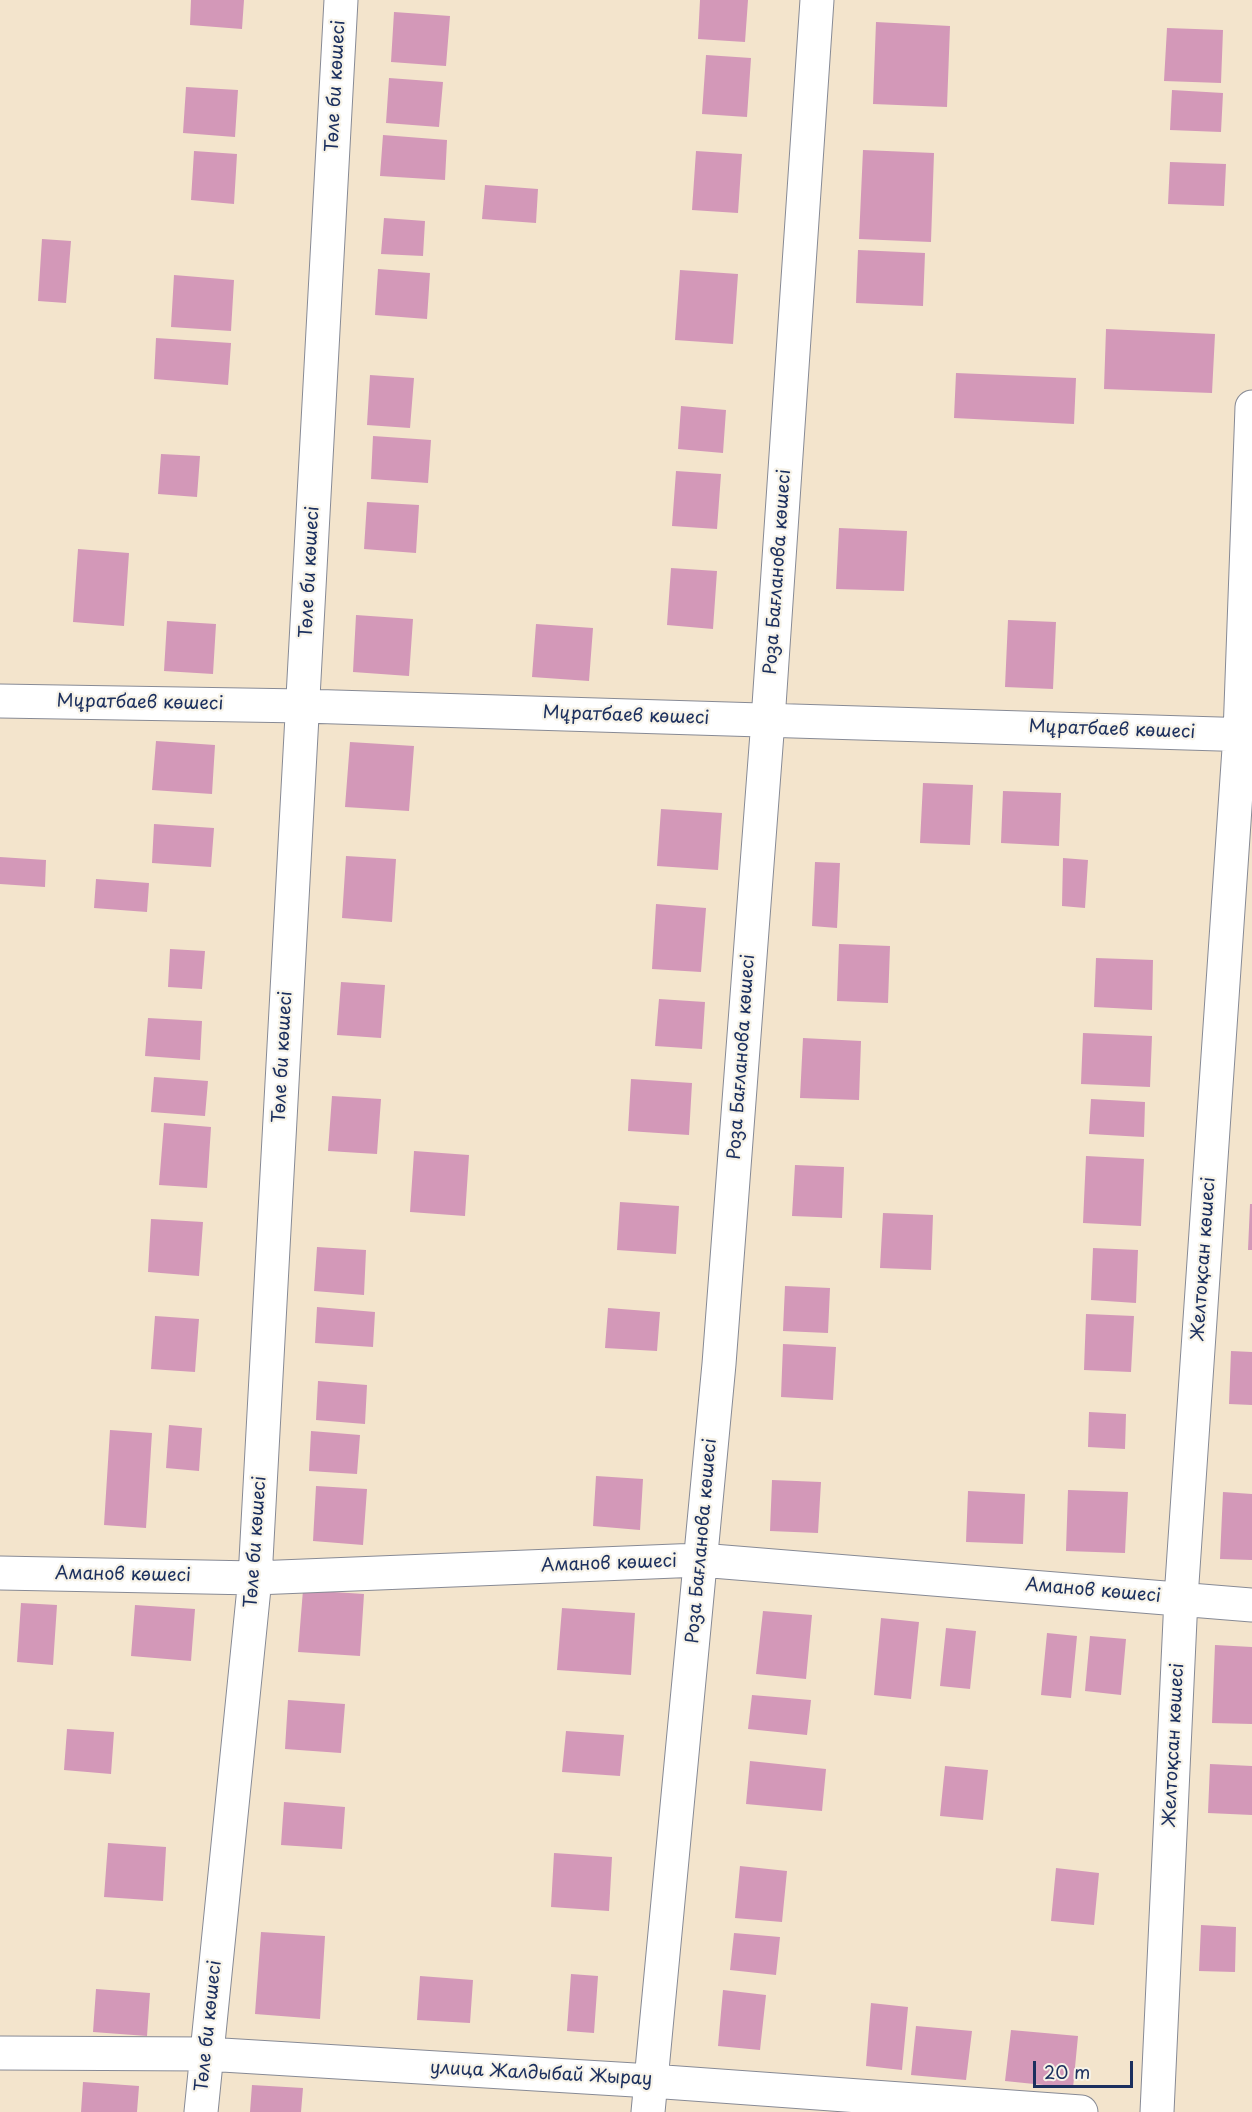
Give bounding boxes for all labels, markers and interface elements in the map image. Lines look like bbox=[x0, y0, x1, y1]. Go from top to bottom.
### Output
street label: Төле би көшесі bbox=[322, 19, 350, 153]
street label: Роза Бағланова көшесі bbox=[760, 469, 796, 675]
street label: Төле би көшесі bbox=[296, 505, 324, 639]
street label: Мұратбаев көшесі bbox=[56, 691, 224, 715]
street label: Мұратбаев көшесі bbox=[542, 702, 710, 730]
street label: Мұратбаев көшесі bbox=[1028, 716, 1196, 744]
street label: Роза Бағланова көшесі bbox=[724, 954, 760, 1160]
street label: Төле би көшесі bbox=[269, 990, 297, 1124]
street label: Желтоқсан көшесі bbox=[1187, 1176, 1221, 1342]
street label: Роза Бағланова көшесі bbox=[682, 1438, 722, 1644]
street label: Төле би көшесі bbox=[241, 1475, 271, 1609]
street label: Аманов көшесі bbox=[541, 1551, 677, 1577]
street label: Аманов көшесі bbox=[55, 1563, 191, 1587]
street label: Аманов көшесі bbox=[1024, 1574, 1162, 1608]
street label: Желтоқсан көшесі bbox=[1159, 1662, 1189, 1828]
street label: Төле би көшесі bbox=[191, 1959, 227, 2093]
scale bar bbox=[1036, 2049, 1136, 2087]
street label: улица Жалдыбай Жырау bbox=[429, 2057, 653, 2091]
text: 20 m bbox=[1044, 2058, 1090, 2085]

